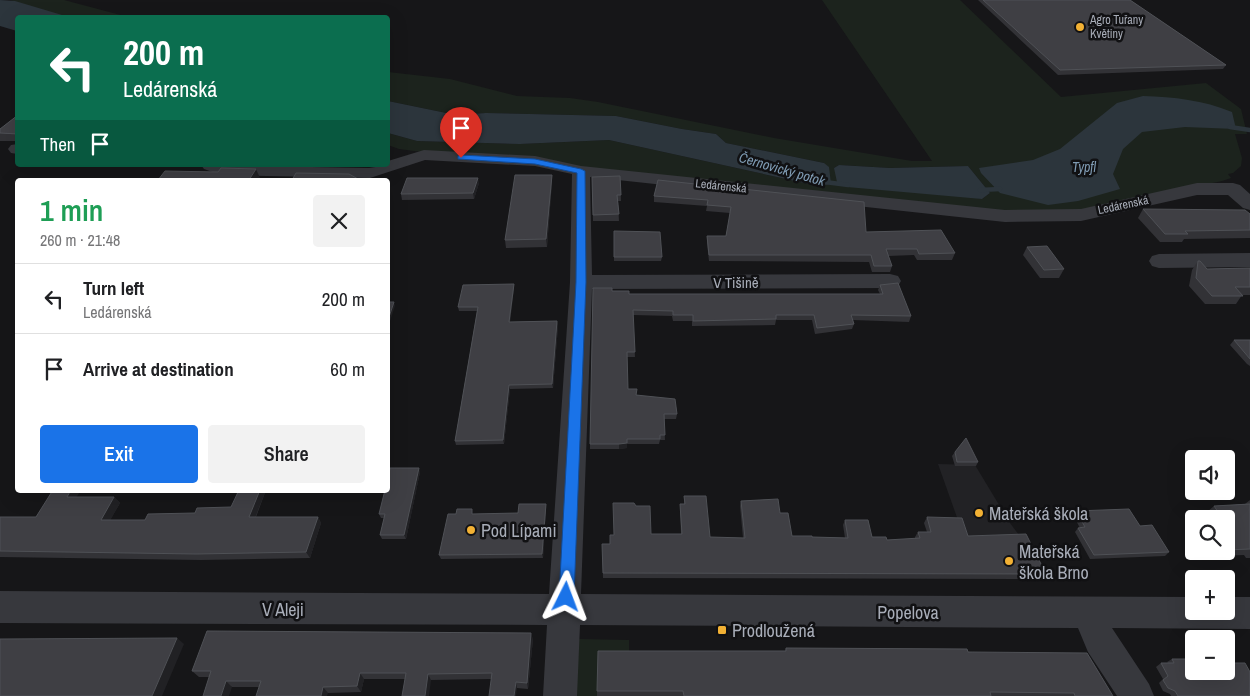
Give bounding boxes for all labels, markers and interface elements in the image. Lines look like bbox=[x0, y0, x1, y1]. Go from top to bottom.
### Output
place label: Agro Tuřany Květiny bbox=[1089, 12, 1143, 42]
marker: Agro Tuřany Květiny bbox=[1074, 21, 1086, 33]
text: 200 m bbox=[123, 29, 204, 76]
icon: left bbox=[40, 35, 105, 100]
text: Ledárenská bbox=[123, 74, 217, 104]
pin bbox=[440, 107, 482, 158]
icon: arrive bbox=[447, 114, 475, 142]
icon: arrive bbox=[86, 130, 114, 158]
text: Then bbox=[40, 131, 76, 157]
water label: Černovický potok bbox=[737, 148, 828, 190]
water label: Typfl bbox=[1072, 158, 1096, 176]
street label: Ledárenská bbox=[695, 175, 748, 197]
text: 1 min bbox=[40, 190, 103, 230]
street label: Ledárenská bbox=[1096, 192, 1150, 218]
button: close bbox=[313, 195, 365, 247]
text: 260 m · 21:48 bbox=[40, 229, 120, 251]
street label: V Tišině bbox=[713, 272, 759, 293]
text: Turn left bbox=[83, 275, 144, 301]
icon: left bbox=[40, 285, 68, 313]
text: 200 m bbox=[322, 286, 365, 312]
text: Ledárenská bbox=[83, 301, 152, 323]
icon: arrive bbox=[40, 355, 68, 383]
text: Arrive at destination bbox=[83, 356, 234, 382]
text: 60 m bbox=[330, 356, 365, 382]
button: Exit bbox=[40, 425, 198, 483]
button: Share bbox=[208, 425, 365, 483]
map controls bbox=[1185, 450, 1235, 680]
button: sound bbox=[1185, 450, 1235, 500]
place label: Mateřská škola bbox=[989, 501, 1088, 526]
marker: Mateřská škola bbox=[973, 507, 985, 519]
button: search bbox=[1185, 510, 1235, 560]
place label: Pod Lípami bbox=[481, 518, 557, 543]
marker: Pod Lípami bbox=[465, 524, 477, 536]
place label: Mateřská škola Brno bbox=[1019, 539, 1089, 585]
marker: Mateřská škola Brno bbox=[1003, 555, 1015, 567]
position arrow bbox=[539, 570, 591, 622]
button: + bbox=[1185, 570, 1235, 620]
street label: V Aleji bbox=[262, 597, 304, 622]
street label: Popelova bbox=[877, 600, 939, 625]
place label: Prodloužená bbox=[732, 618, 815, 643]
marker: Prodloužená bbox=[716, 624, 728, 636]
button: − bbox=[1185, 630, 1235, 680]

